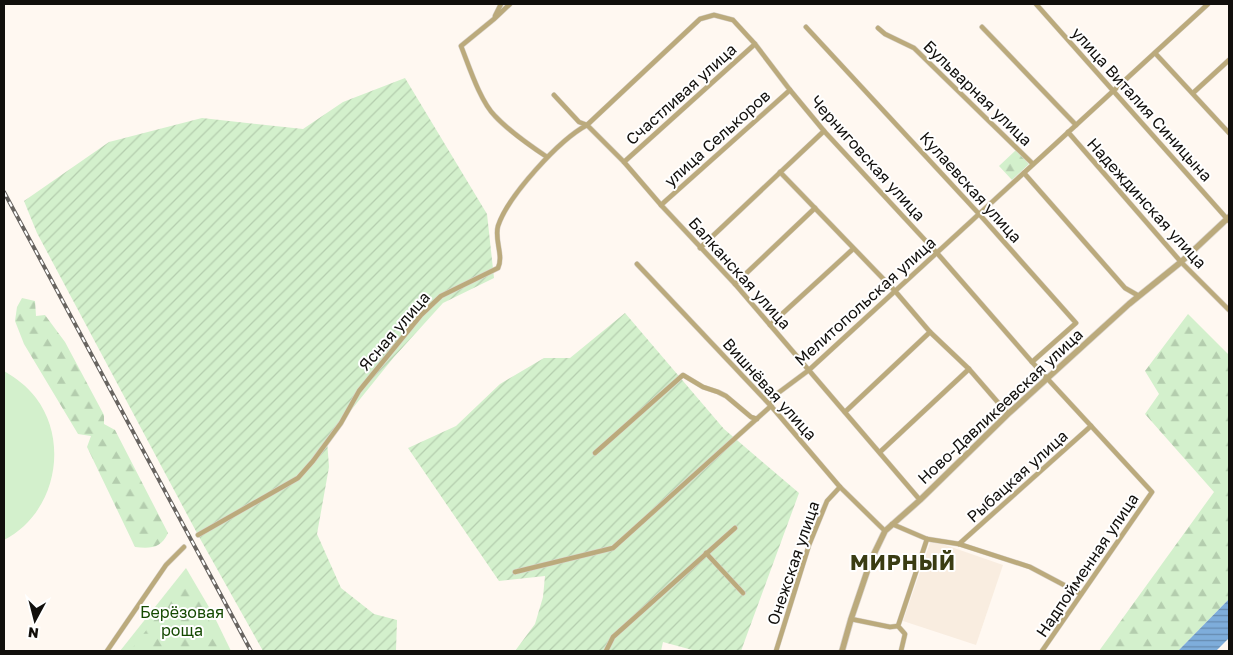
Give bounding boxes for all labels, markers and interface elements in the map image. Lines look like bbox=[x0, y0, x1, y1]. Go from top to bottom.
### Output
street label: улица Виталия Синицына bbox=[1067, 23, 1217, 185]
street label: Бульварная улица bbox=[920, 36, 1036, 150]
street label: Счастливая улица bbox=[622, 39, 740, 149]
street label: улица Селькоров bbox=[660, 85, 774, 191]
street label: Черниговская улица bbox=[806, 91, 930, 225]
street label: Кулаевская улица bbox=[916, 127, 1026, 247]
street label: Надеждинская улица bbox=[1083, 134, 1211, 272]
street label: Балканская улица bbox=[684, 213, 796, 333]
street label: Мелитопольская улица bbox=[790, 232, 940, 370]
street label: Ясная улица bbox=[354, 287, 434, 375]
street label: Ново-Давликеевская улица bbox=[913, 324, 1087, 488]
street label: Вишнёвая улица bbox=[719, 334, 821, 444]
street label: Рыбацкая улица bbox=[962, 425, 1072, 527]
street label: Надпойменная улица bbox=[1031, 489, 1143, 641]
street label: Онежская улица bbox=[762, 498, 824, 628]
district label: МИРНЫЙ bbox=[850, 549, 956, 575]
north arrow bbox=[10, 595, 60, 645]
park label: Берёзовая роща bbox=[140, 602, 224, 640]
text: N bbox=[27, 624, 40, 642]

